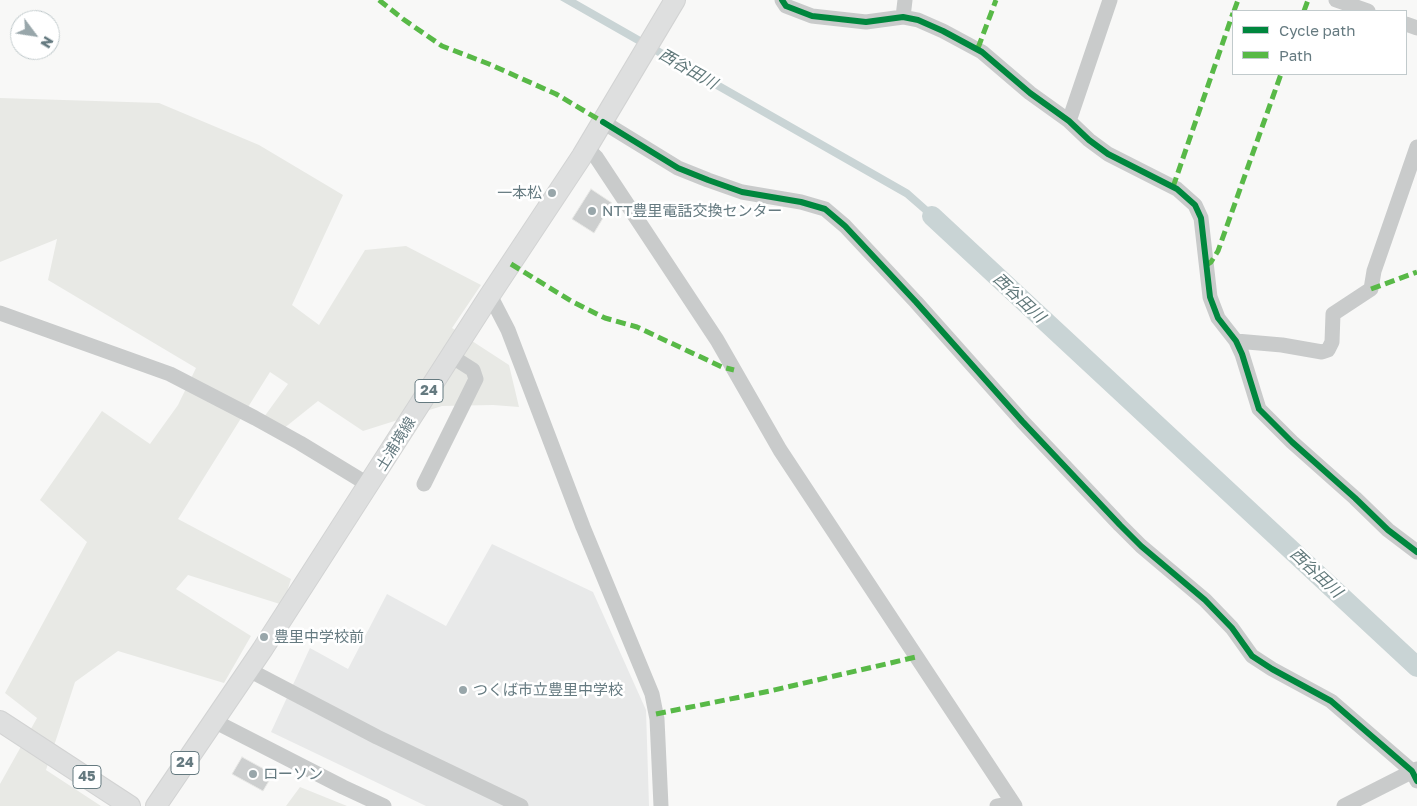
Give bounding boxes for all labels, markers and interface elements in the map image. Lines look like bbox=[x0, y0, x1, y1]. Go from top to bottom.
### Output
north arrow bbox=[10, 10, 60, 60]
legend bbox=[1232, 10, 1407, 75]
text: Cycle path bbox=[1279, 21, 1355, 39]
text: N bbox=[37, 34, 57, 51]
water label: 西谷田川 bbox=[655, 45, 721, 93]
text: Path bbox=[1279, 46, 1312, 64]
place label: 一本松 bbox=[497, 184, 542, 202]
marker: 一本松 bbox=[546, 187, 558, 199]
place label: NTT豊里電話交換センター bbox=[602, 202, 783, 220]
marker: NTT豊里電話交換センター bbox=[586, 205, 598, 217]
water label: 西谷田川 bbox=[989, 269, 1049, 327]
road number: 24 bbox=[415, 380, 443, 402]
street label: 土浦境線 bbox=[372, 414, 420, 474]
water label: 西谷田川 bbox=[1286, 544, 1346, 602]
place label: 豊里中学校前 bbox=[274, 628, 364, 646]
marker: 豊里中学校前 bbox=[258, 631, 270, 643]
place label: つくば市立豊里中学校 bbox=[473, 681, 623, 699]
marker: つくば市立豊里中学校 bbox=[457, 684, 469, 696]
road number: 24 bbox=[171, 751, 199, 774]
place label: ローソン bbox=[263, 765, 323, 783]
road number: 45 bbox=[73, 766, 101, 789]
marker: ローソン bbox=[247, 768, 259, 780]

